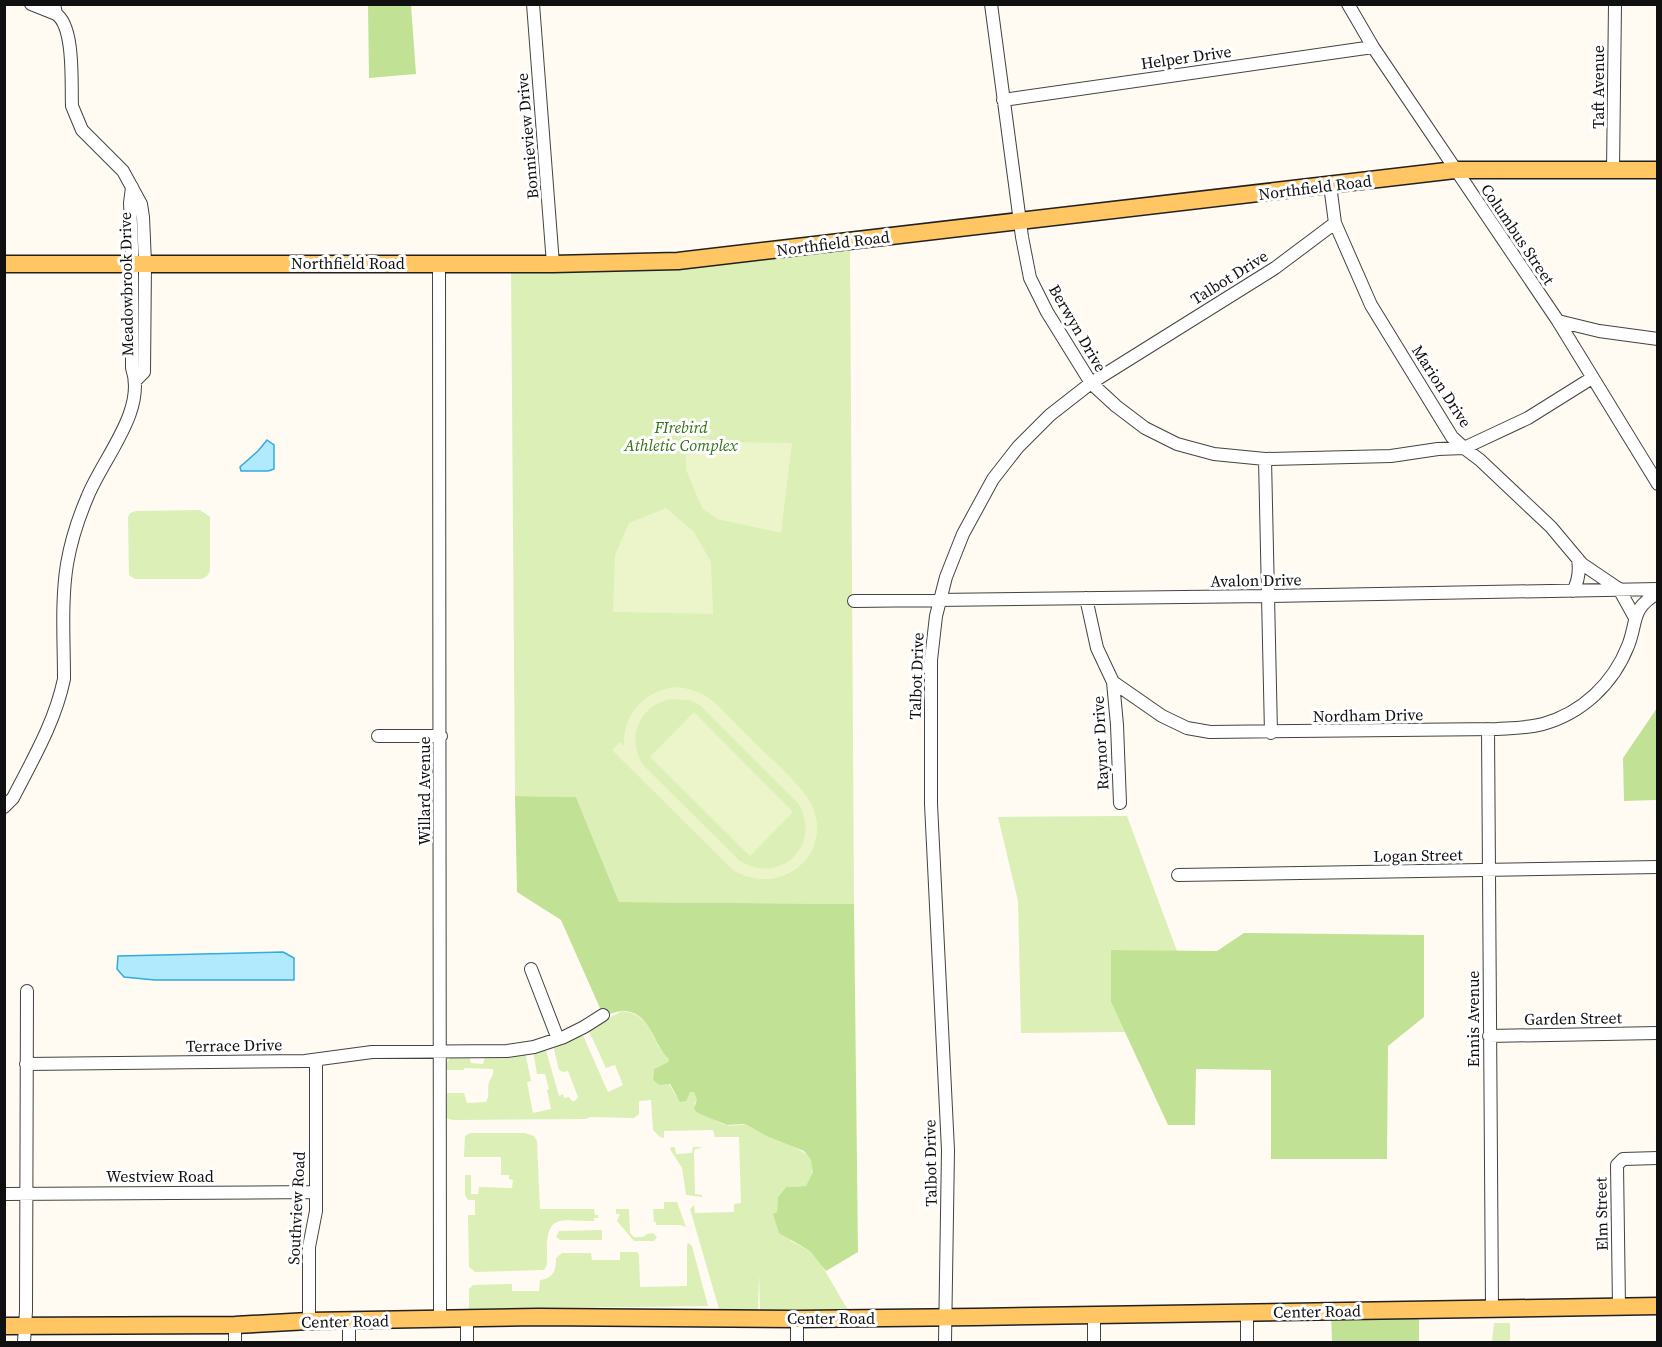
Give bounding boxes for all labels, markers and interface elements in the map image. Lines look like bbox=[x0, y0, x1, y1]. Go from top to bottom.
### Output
street label: Helper Drive bbox=[1139, 40, 1233, 74]
street label: Taft Avenue bbox=[1587, 45, 1609, 129]
street label: Bonnieview Drive bbox=[511, 72, 543, 200]
street label: Northfield Road bbox=[1257, 169, 1373, 205]
street label: Columbus Street bbox=[1476, 179, 1560, 290]
street label: Meadowbrook Drive bbox=[114, 212, 138, 356]
street label: Northfield Road bbox=[775, 225, 891, 261]
street label: Talbot Drive bbox=[1186, 245, 1272, 309]
street label: Northfield Road bbox=[291, 252, 405, 274]
street label: Berwyn Drive bbox=[1044, 280, 1112, 376]
street label: Marion Drive bbox=[1407, 340, 1477, 432]
park label: FIrebird Athletic Complex bbox=[623, 416, 738, 456]
street label: Avalon Drive bbox=[1210, 568, 1302, 592]
street label: Talbot Drive bbox=[903, 632, 929, 720]
street label: Raynor Drive bbox=[1087, 695, 1113, 791]
street label: Nordham Drive bbox=[1313, 703, 1423, 727]
street label: Willard Avenue bbox=[413, 736, 435, 846]
street label: Logan Street bbox=[1373, 843, 1464, 867]
street label: Ennis Avenue bbox=[1462, 970, 1484, 1068]
street label: Garden Street bbox=[1524, 1006, 1623, 1030]
street label: Terrace Drive bbox=[186, 1033, 282, 1057]
street label: Talbot Drive bbox=[918, 1119, 942, 1207]
street label: Southview Road bbox=[282, 1151, 310, 1265]
street label: Westview Road bbox=[106, 1165, 214, 1187]
street label: Elm Street bbox=[1589, 1176, 1613, 1251]
street label: Center Road bbox=[1273, 1299, 1361, 1323]
street label: Center Road bbox=[787, 1307, 875, 1329]
street label: Center Road bbox=[301, 1309, 389, 1333]

